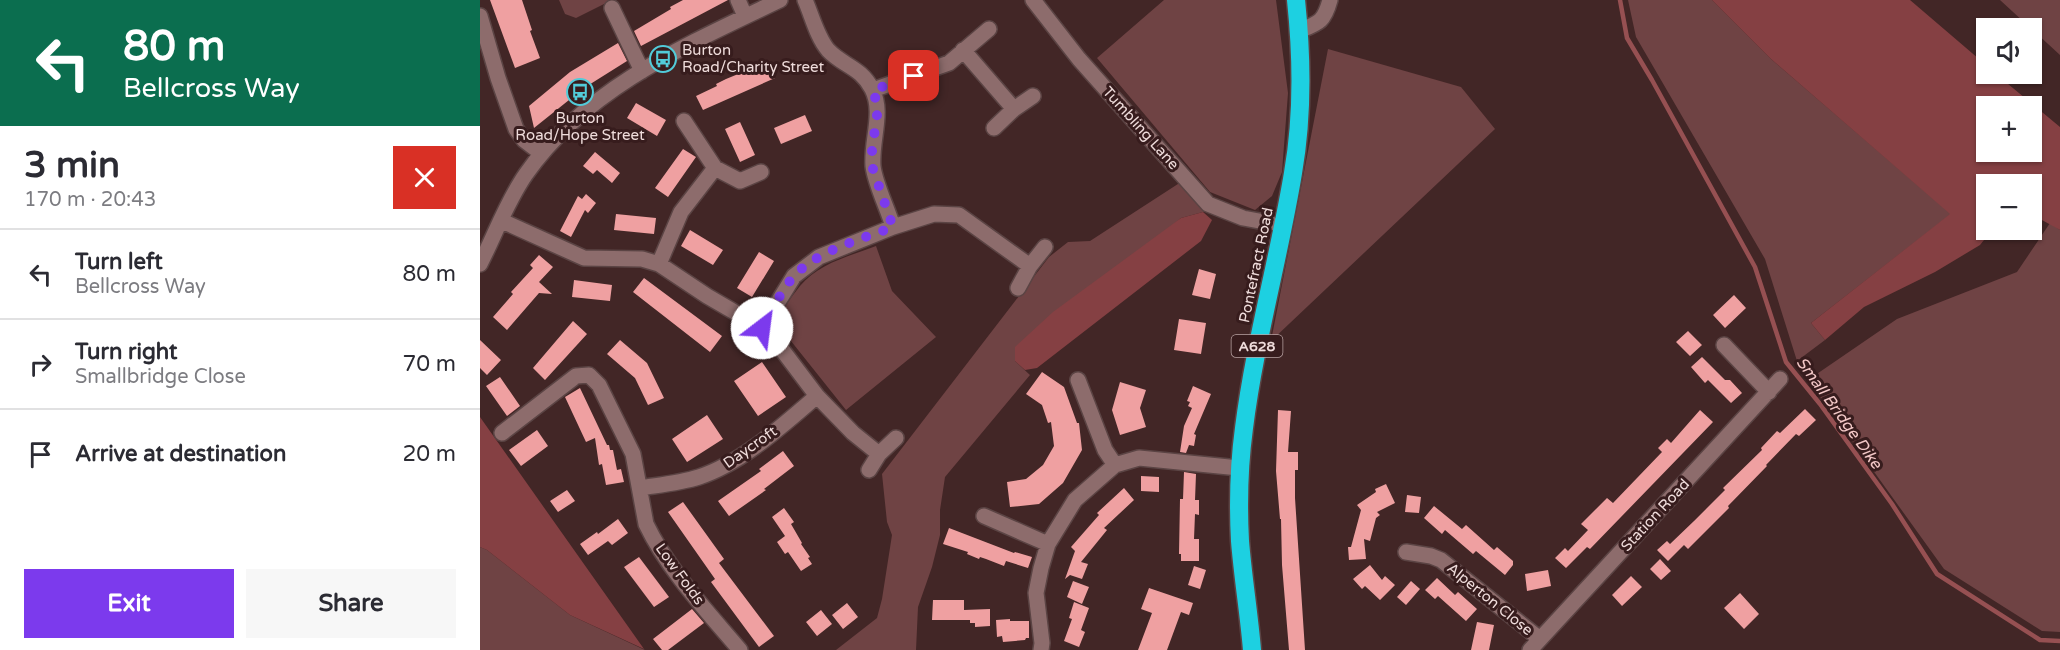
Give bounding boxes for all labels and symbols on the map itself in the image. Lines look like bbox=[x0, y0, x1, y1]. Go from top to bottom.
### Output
place label: Burton Road/Charity Street bbox=[682, 41, 825, 76]
bus stop icon: Burton Road/Charity Street bbox=[648, 44, 678, 74]
pin bbox=[888, 50, 939, 101]
bus stop icon: Burton Road/Hope Street bbox=[565, 77, 595, 107]
street label: Tumbling Lane bbox=[1099, 83, 1183, 173]
place label: Burton Road/Hope Street bbox=[515, 109, 645, 144]
street label: Pontefract Road bbox=[1235, 206, 1277, 324]
position arrow bbox=[730, 296, 794, 360]
road number: A628 bbox=[1232, 335, 1282, 357]
water label: Small Bridge Dike bbox=[1792, 353, 1887, 474]
street label: Daycroft bbox=[720, 422, 780, 472]
street label: Station Road bbox=[1617, 475, 1693, 555]
street label: Low Folds bbox=[652, 540, 708, 608]
street label: Alperton Close bbox=[1443, 559, 1537, 639]

